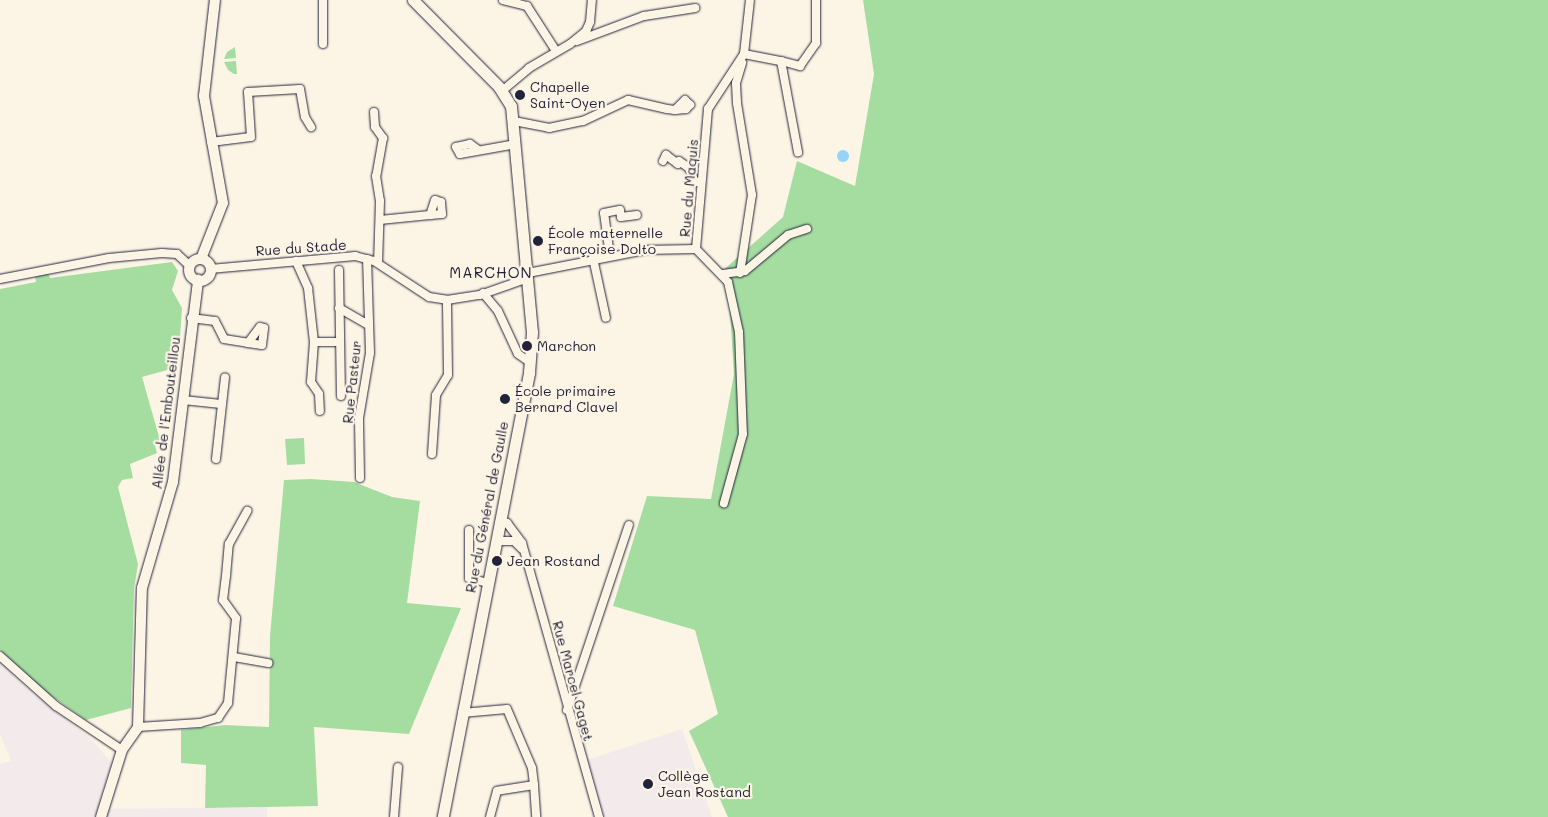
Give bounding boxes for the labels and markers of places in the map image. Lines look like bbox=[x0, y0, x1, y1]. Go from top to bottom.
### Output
place label: Chapelle Saint-Oyen bbox=[530, 79, 606, 111]
marker: Chapelle Saint-Oyen bbox=[514, 89, 526, 101]
place label: École maternelle Françoise Dolto bbox=[548, 225, 663, 258]
marker: École maternelle Françoise Dolto bbox=[532, 235, 544, 247]
place label: Marchon bbox=[537, 338, 596, 354]
marker: Marchon bbox=[521, 340, 533, 352]
place label: École primaire Bernard Clavel bbox=[515, 383, 618, 416]
marker: École primaire Bernard Clavel bbox=[499, 393, 511, 405]
place label: Jean Rostand bbox=[507, 553, 600, 569]
marker: Jean Rostand bbox=[491, 555, 503, 567]
place label: Collège Jean Rostand bbox=[658, 768, 751, 800]
marker: Collège Jean Rostand bbox=[642, 778, 654, 790]

